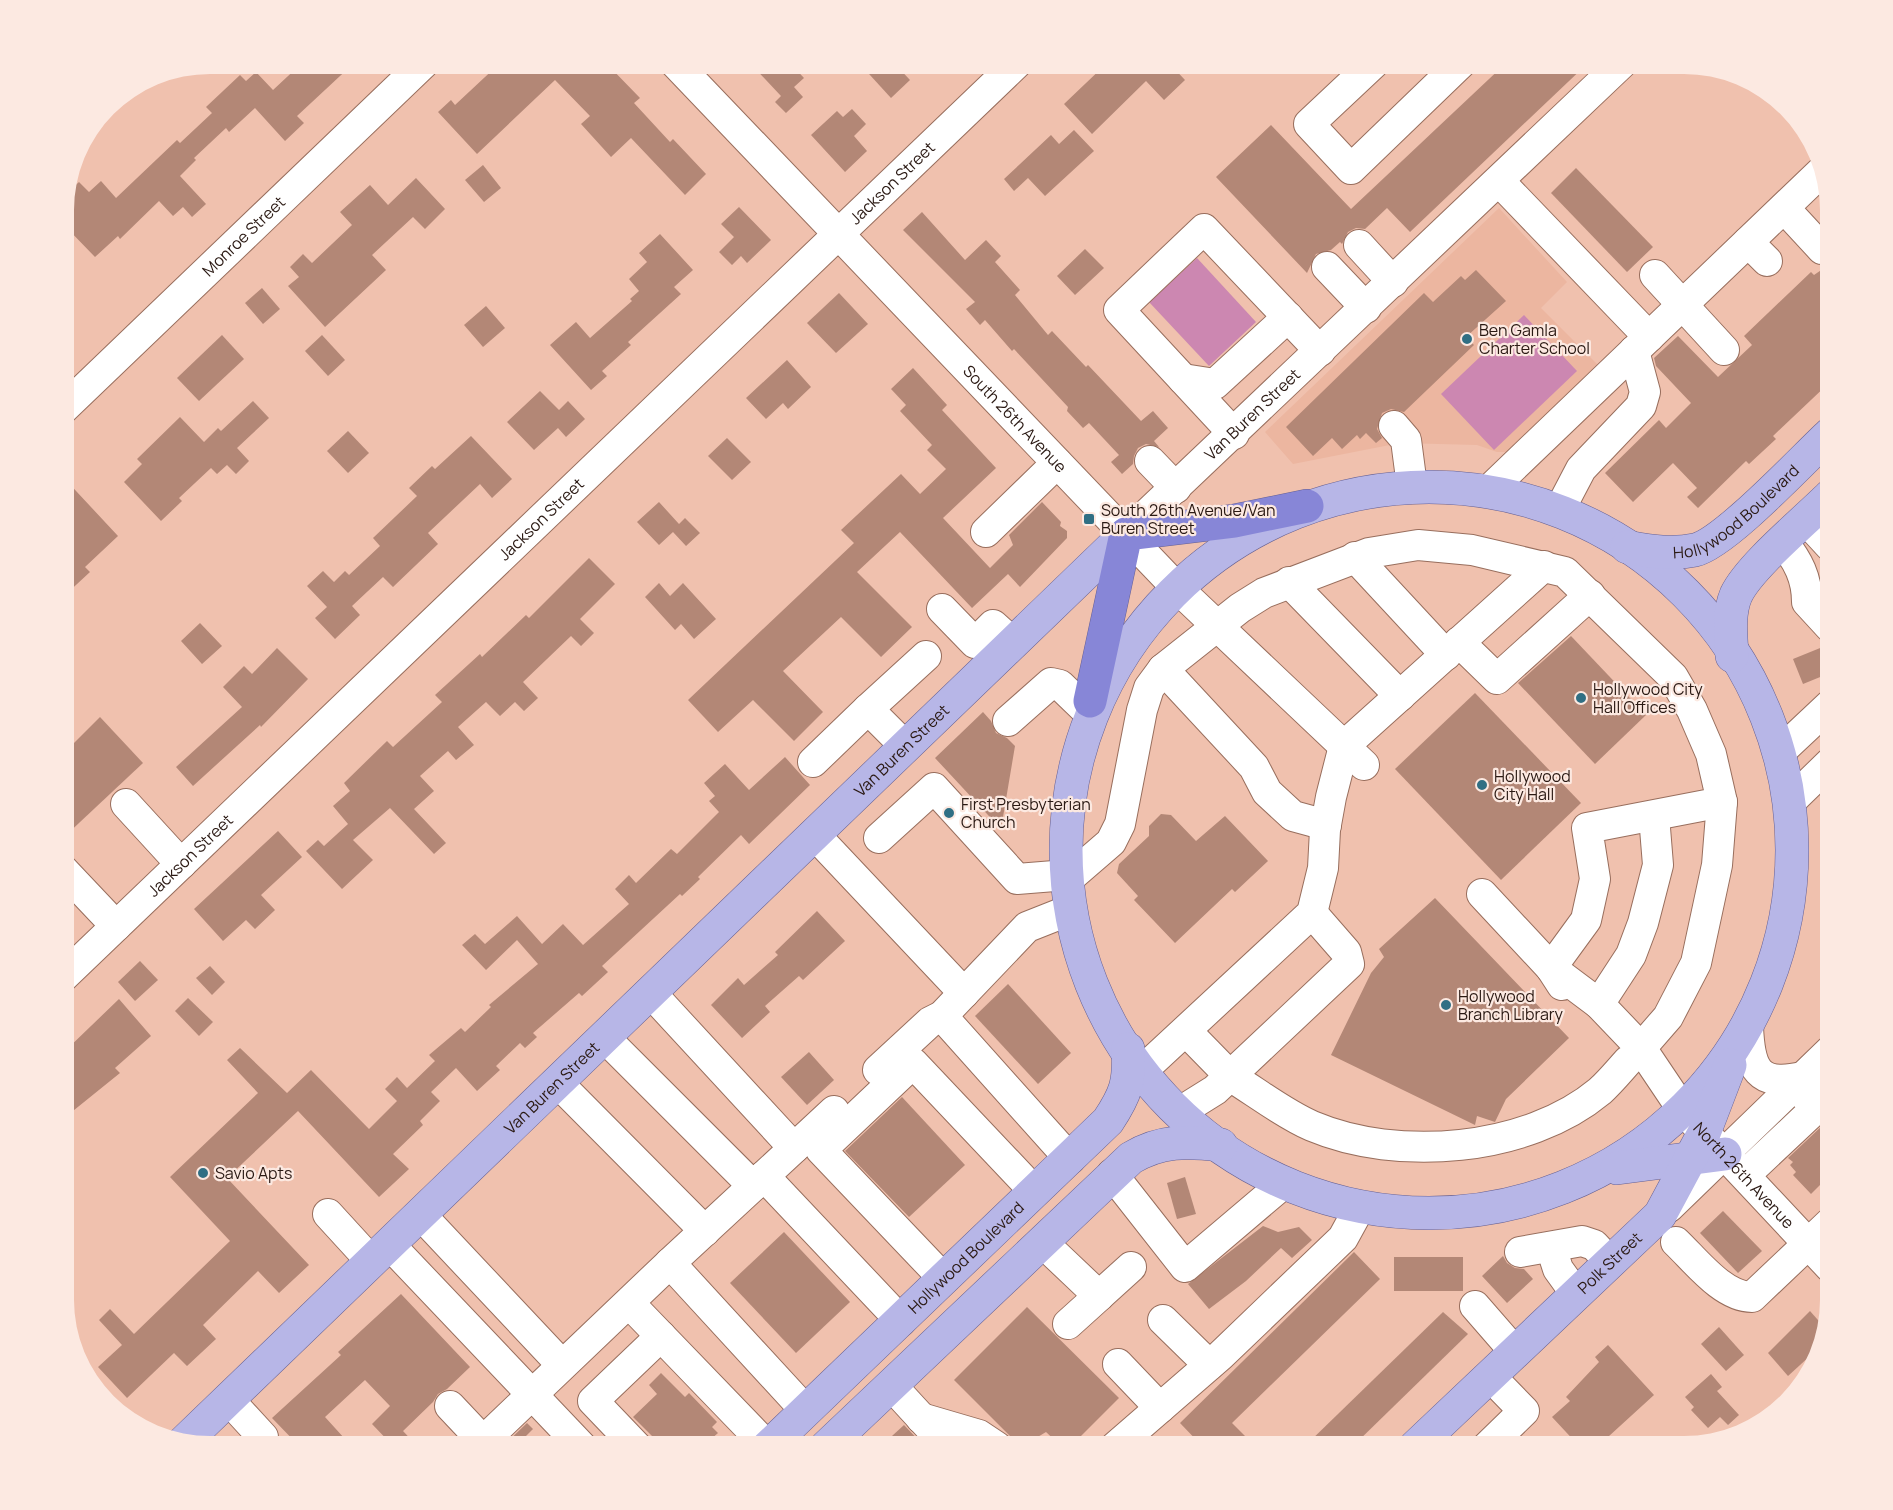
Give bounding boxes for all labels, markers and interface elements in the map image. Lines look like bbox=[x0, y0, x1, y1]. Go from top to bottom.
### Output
street label: Jackson Street bbox=[844, 137, 939, 229]
street label: Monroe Street bbox=[197, 191, 290, 281]
place label: Ben Gamla Charter School bbox=[1479, 319, 1590, 359]
marker: Ben Gamla Charter School bbox=[1460, 332, 1474, 346]
street label: South 26th Avenue bbox=[958, 360, 1072, 477]
street label: Van Buren Street bbox=[1200, 363, 1305, 465]
street label: Hollywood Boulevard bbox=[1672, 459, 1804, 563]
street label: Jackson Street bbox=[493, 473, 589, 565]
place label: South 26th Avenue/Van Buren Street bbox=[1101, 499, 1275, 539]
marker: South 26th Avenue/Van Buren Street bbox=[1082, 512, 1096, 526]
place label: Hollywood City Hall Offices bbox=[1593, 678, 1703, 718]
marker: Hollywood City Hall Offices bbox=[1574, 691, 1588, 705]
street label: Van Buren Street bbox=[849, 699, 954, 801]
place label: Hollywood City Hall bbox=[1494, 765, 1571, 805]
marker: Hollywood City Hall bbox=[1475, 778, 1489, 792]
place label: First Presbyterian Church bbox=[961, 793, 1091, 833]
marker: First Presbyterian Church bbox=[942, 806, 956, 820]
street label: Jackson Street bbox=[143, 809, 238, 901]
place label: Hollywood Branch Library bbox=[1458, 985, 1564, 1025]
marker: Hollywood Branch Library bbox=[1439, 998, 1453, 1012]
street label: Van Buren Street bbox=[499, 1037, 604, 1139]
street label: North 26th Avenue bbox=[1689, 1117, 1799, 1233]
place label: Savio Apts bbox=[215, 1162, 292, 1184]
marker: Savio Apts bbox=[196, 1166, 210, 1180]
street label: Hollywood Boulevard bbox=[903, 1196, 1029, 1318]
street label: Polk Street bbox=[1573, 1227, 1647, 1299]

